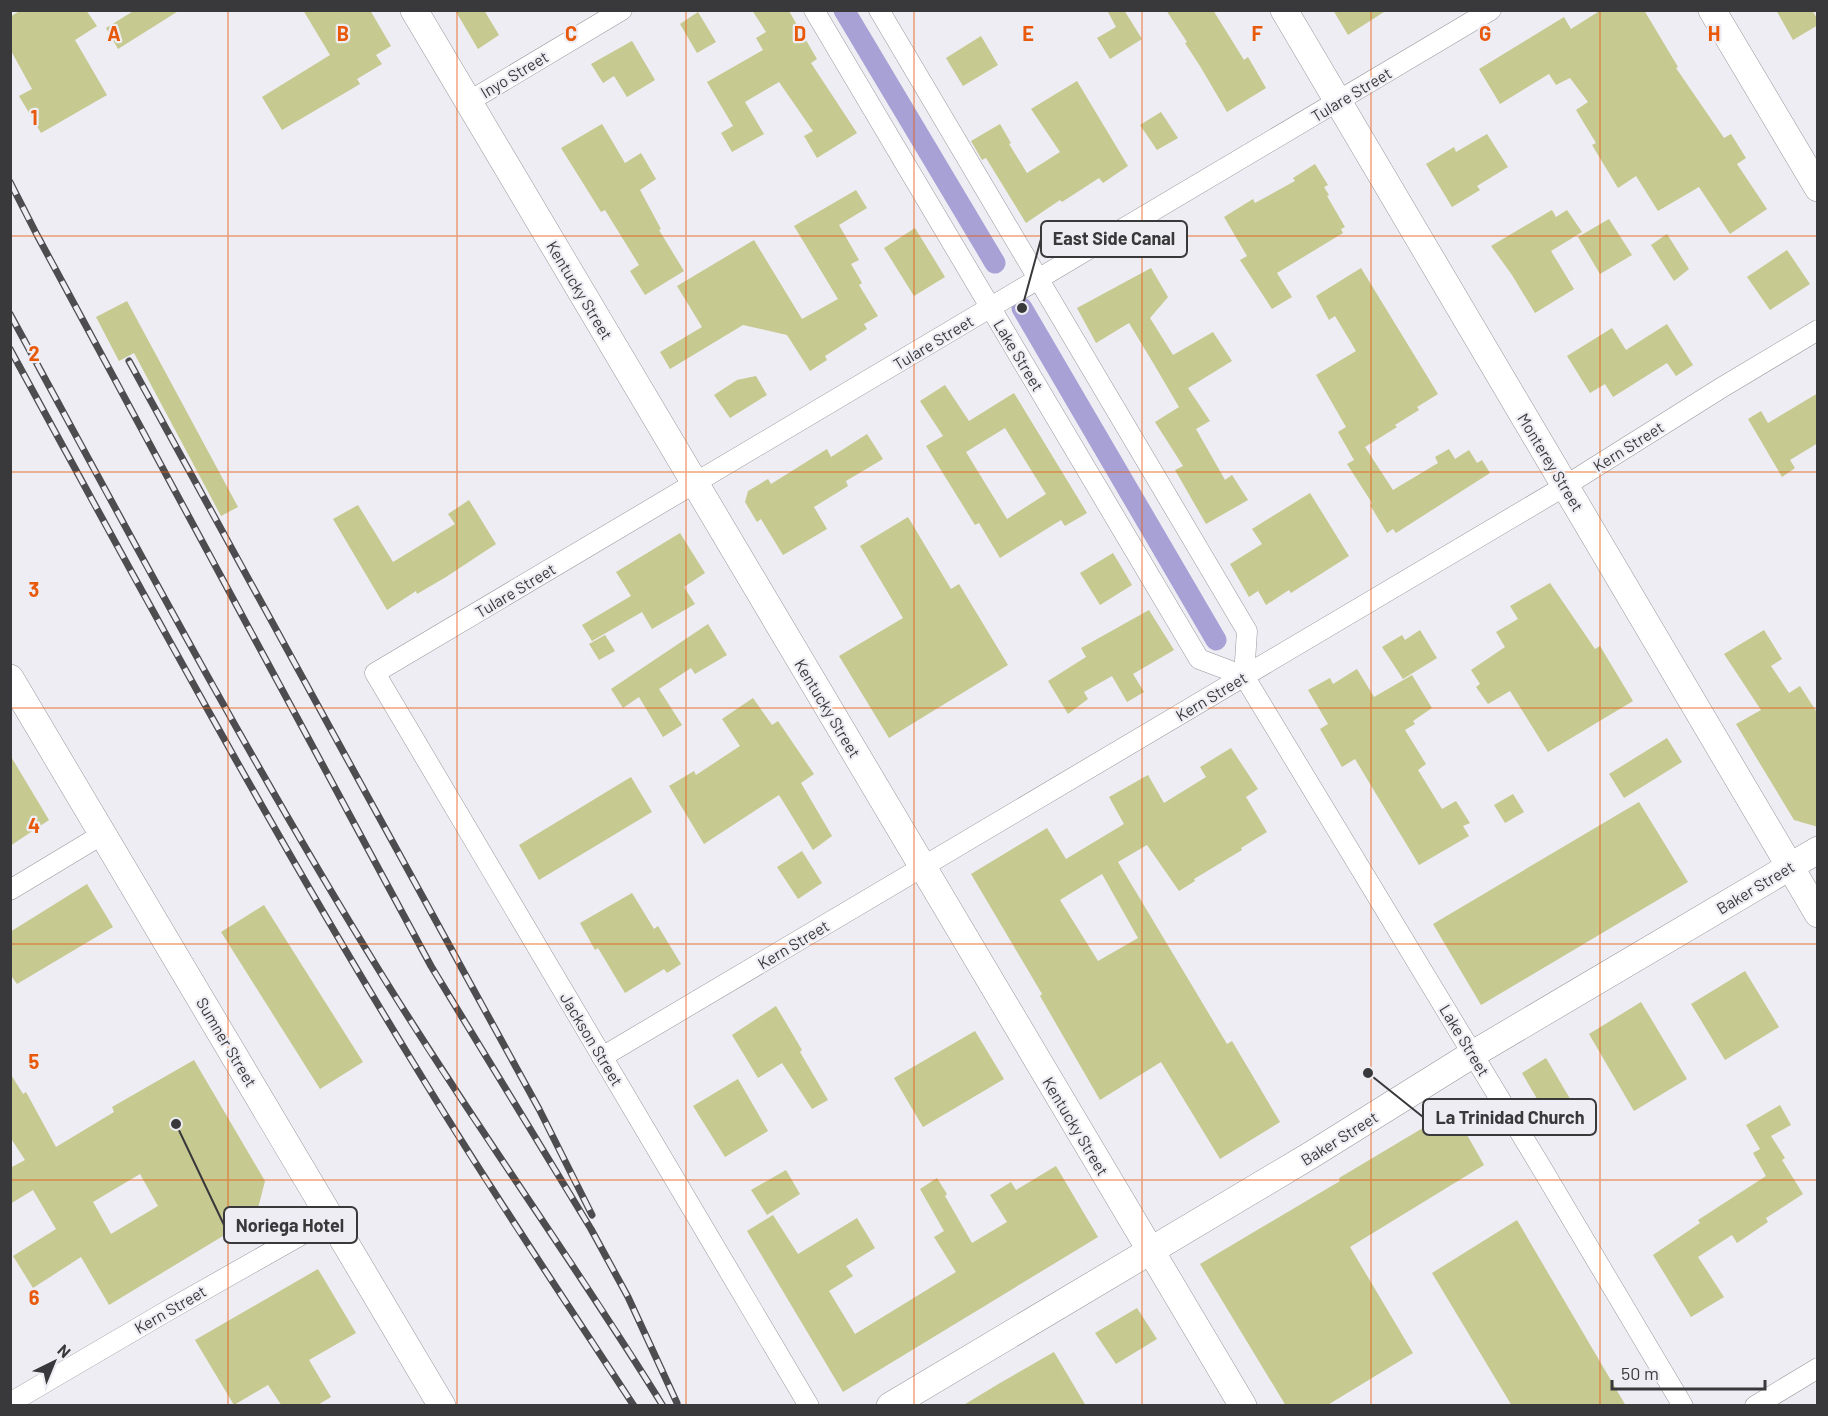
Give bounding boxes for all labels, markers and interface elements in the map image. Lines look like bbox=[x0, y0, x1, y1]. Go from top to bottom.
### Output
text: A bbox=[107, 21, 121, 45]
text: B bbox=[337, 21, 349, 45]
text: C bbox=[565, 21, 577, 45]
text: D bbox=[794, 21, 806, 45]
text: E bbox=[1022, 21, 1034, 45]
text: F bbox=[1251, 21, 1263, 45]
text: G bbox=[1479, 21, 1491, 45]
text: H bbox=[1708, 21, 1720, 45]
street label: Inyo Street bbox=[477, 46, 551, 102]
street label: Tulare Street bbox=[1308, 63, 1394, 125]
text: 1 bbox=[30, 105, 38, 129]
callout: East Side Canal bbox=[1041, 221, 1187, 257]
text: East Side Canal bbox=[1053, 227, 1175, 249]
street label: Kentucky Street bbox=[543, 237, 617, 343]
street label: Tulare Street bbox=[890, 311, 976, 373]
street label: Lake Street bbox=[990, 316, 1048, 394]
text: 2 bbox=[28, 341, 40, 365]
street label: Monterey Street bbox=[1514, 409, 1588, 515]
street label: Kern Street bbox=[1589, 417, 1667, 475]
street label: Tulare Street bbox=[472, 559, 558, 621]
text: 3 bbox=[29, 577, 39, 601]
street label: Kentucky Street bbox=[791, 655, 865, 761]
street label: Kern Street bbox=[1172, 667, 1250, 725]
text: 4 bbox=[28, 813, 40, 837]
street label: Baker Street bbox=[1713, 856, 1797, 918]
street label: Kern Street bbox=[754, 915, 832, 973]
street label: Jackson Street bbox=[557, 989, 627, 1089]
street label: Sumner Street bbox=[193, 994, 261, 1090]
street label: Lake Street bbox=[1436, 1001, 1494, 1079]
text: 5 bbox=[29, 1049, 40, 1073]
street label: Kentucky Street bbox=[1039, 1073, 1113, 1179]
callout: La Trinidad Church bbox=[1423, 1099, 1596, 1135]
text: La Trinidad Church bbox=[1435, 1106, 1585, 1128]
street label: Baker Street bbox=[1297, 1107, 1381, 1169]
callout: Noriega Hotel bbox=[224, 1207, 357, 1243]
text: Noriega Hotel bbox=[236, 1214, 344, 1236]
street label: Kern Street bbox=[131, 1281, 209, 1337]
text: 6 bbox=[29, 1285, 40, 1309]
north arrow bbox=[24, 1332, 84, 1392]
text: N bbox=[54, 1340, 75, 1361]
scale bar bbox=[1612, 1353, 1765, 1391]
text: 50 m bbox=[1621, 1362, 1659, 1384]

